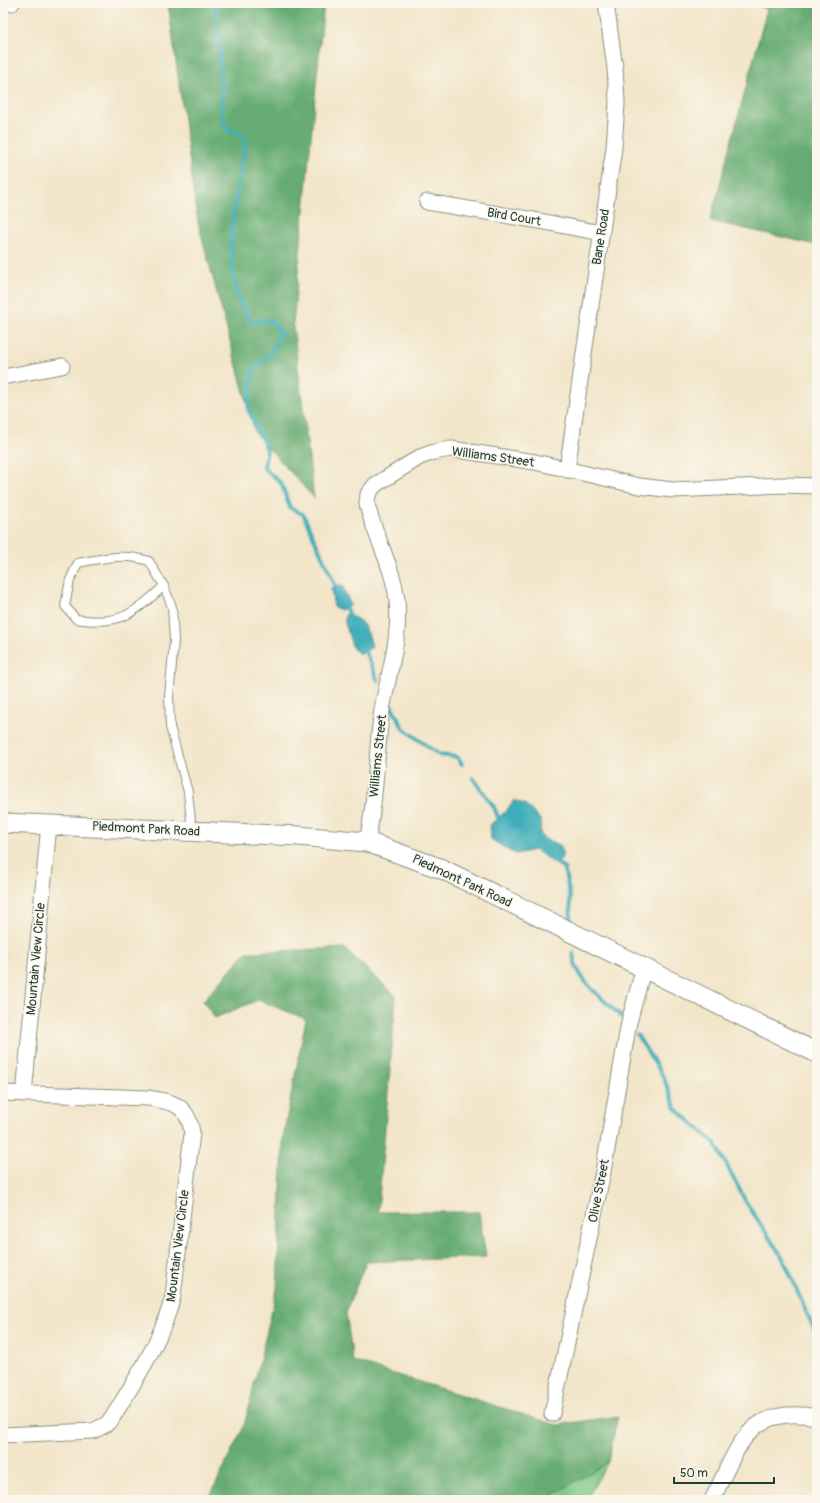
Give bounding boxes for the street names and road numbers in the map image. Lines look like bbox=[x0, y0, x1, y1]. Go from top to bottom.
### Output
street label: Bird Court bbox=[486, 204, 543, 230]
street label: Bane Road bbox=[589, 208, 613, 266]
street label: Williams Street bbox=[451, 443, 536, 471]
street label: Williams Street bbox=[366, 713, 390, 798]
street label: Piedmont Park Road bbox=[91, 818, 201, 840]
street label: Piedmont Park Road bbox=[409, 851, 515, 911]
street label: Mountain View Circle bbox=[23, 901, 49, 1016]
street label: Olive Street bbox=[585, 1157, 613, 1224]
street label: Mountain View Circle bbox=[163, 1188, 193, 1303]

